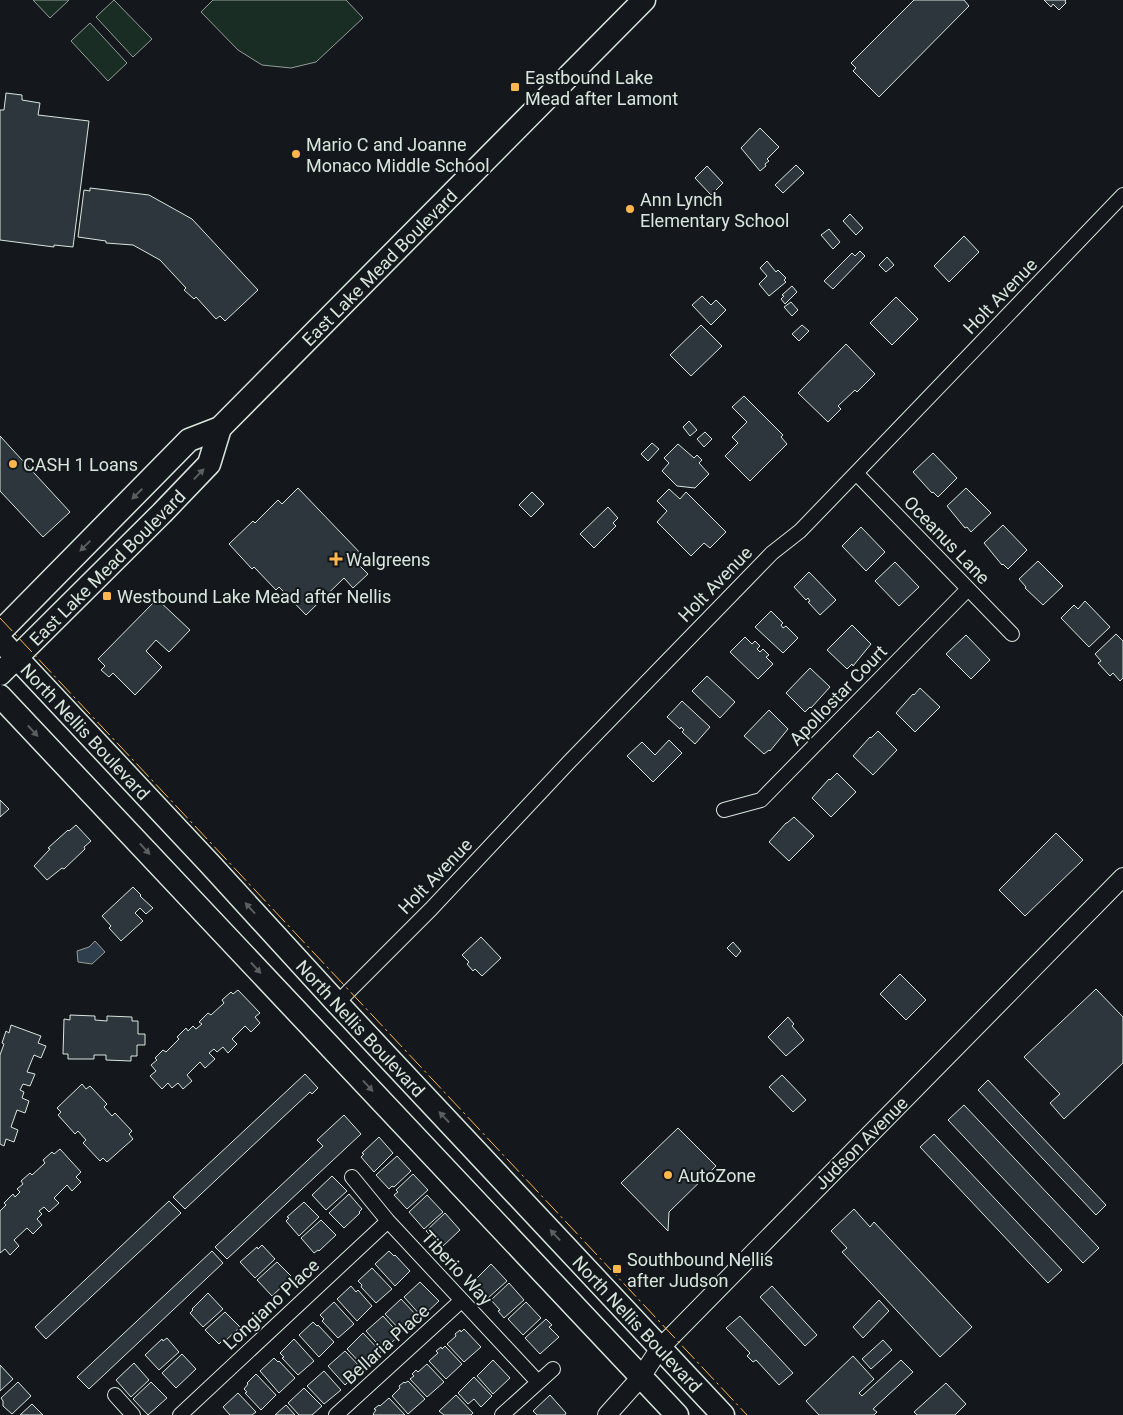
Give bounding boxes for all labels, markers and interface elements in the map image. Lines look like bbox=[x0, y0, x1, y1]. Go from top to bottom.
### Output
place label: Eastbound Lake Mead after Lamont bbox=[525, 67, 678, 109]
marker: Eastbound Lake Mead after Lamont bbox=[509, 81, 521, 93]
place label: Mario C and Joanne Monaco Middle School bbox=[306, 134, 490, 176]
marker: Mario C and Joanne Monaco Middle School bbox=[290, 148, 302, 160]
street label: East Lake Mead Boulevard bbox=[297, 185, 461, 350]
place label: Ann Lynch Elementary School bbox=[640, 189, 789, 231]
marker: Ann Lynch Elementary School bbox=[624, 203, 636, 215]
street label: Holt Avenue bbox=[959, 254, 1041, 338]
place label: CASH 1 Loans bbox=[23, 454, 138, 475]
marker: CASH 1 Loans bbox=[7, 458, 19, 470]
one-way arrow bbox=[193, 468, 205, 480]
street label: East Lake Mead Boulevard bbox=[25, 485, 189, 650]
one-way arrow bbox=[131, 487, 143, 499]
street label: Oceanus Lane bbox=[900, 492, 994, 588]
one-way arrow bbox=[80, 540, 92, 552]
street label: Holt Avenue bbox=[674, 542, 756, 626]
place label: Walgreens bbox=[346, 549, 430, 570]
marker: Walgreens bbox=[330, 553, 342, 565]
place label: Westbound Lake Mead after Nellis bbox=[117, 586, 391, 607]
marker: Westbound Lake Mead after Nellis bbox=[101, 590, 113, 602]
street label: Apollostar Court bbox=[785, 641, 891, 749]
street label: North Nellis Boulevard bbox=[17, 659, 154, 804]
one-way arrow bbox=[27, 725, 39, 737]
street label: Holt Avenue bbox=[394, 834, 476, 918]
one-way arrow bbox=[139, 843, 151, 855]
one-way arrow bbox=[245, 901, 256, 914]
street label: North Nellis Boulevard bbox=[292, 955, 430, 1101]
one-way arrow bbox=[250, 961, 262, 973]
one-way arrow bbox=[362, 1080, 374, 1092]
street label: Judson Avenue bbox=[810, 1092, 912, 1194]
one-way arrow bbox=[438, 1111, 450, 1123]
place label: AutoZone bbox=[678, 1165, 756, 1186]
marker: AutoZone bbox=[662, 1169, 674, 1181]
street label: Tiberio Way bbox=[417, 1227, 497, 1310]
one-way arrow bbox=[549, 1230, 561, 1242]
place label: Southbound Nellis after Judson bbox=[627, 1249, 773, 1291]
street label: North Nellis Boulevard bbox=[569, 1251, 706, 1396]
street label: Longiano Place bbox=[219, 1254, 323, 1354]
marker: Southbound Nellis after Judson bbox=[611, 1263, 623, 1275]
street label: Bellaria Place bbox=[339, 1300, 433, 1388]

